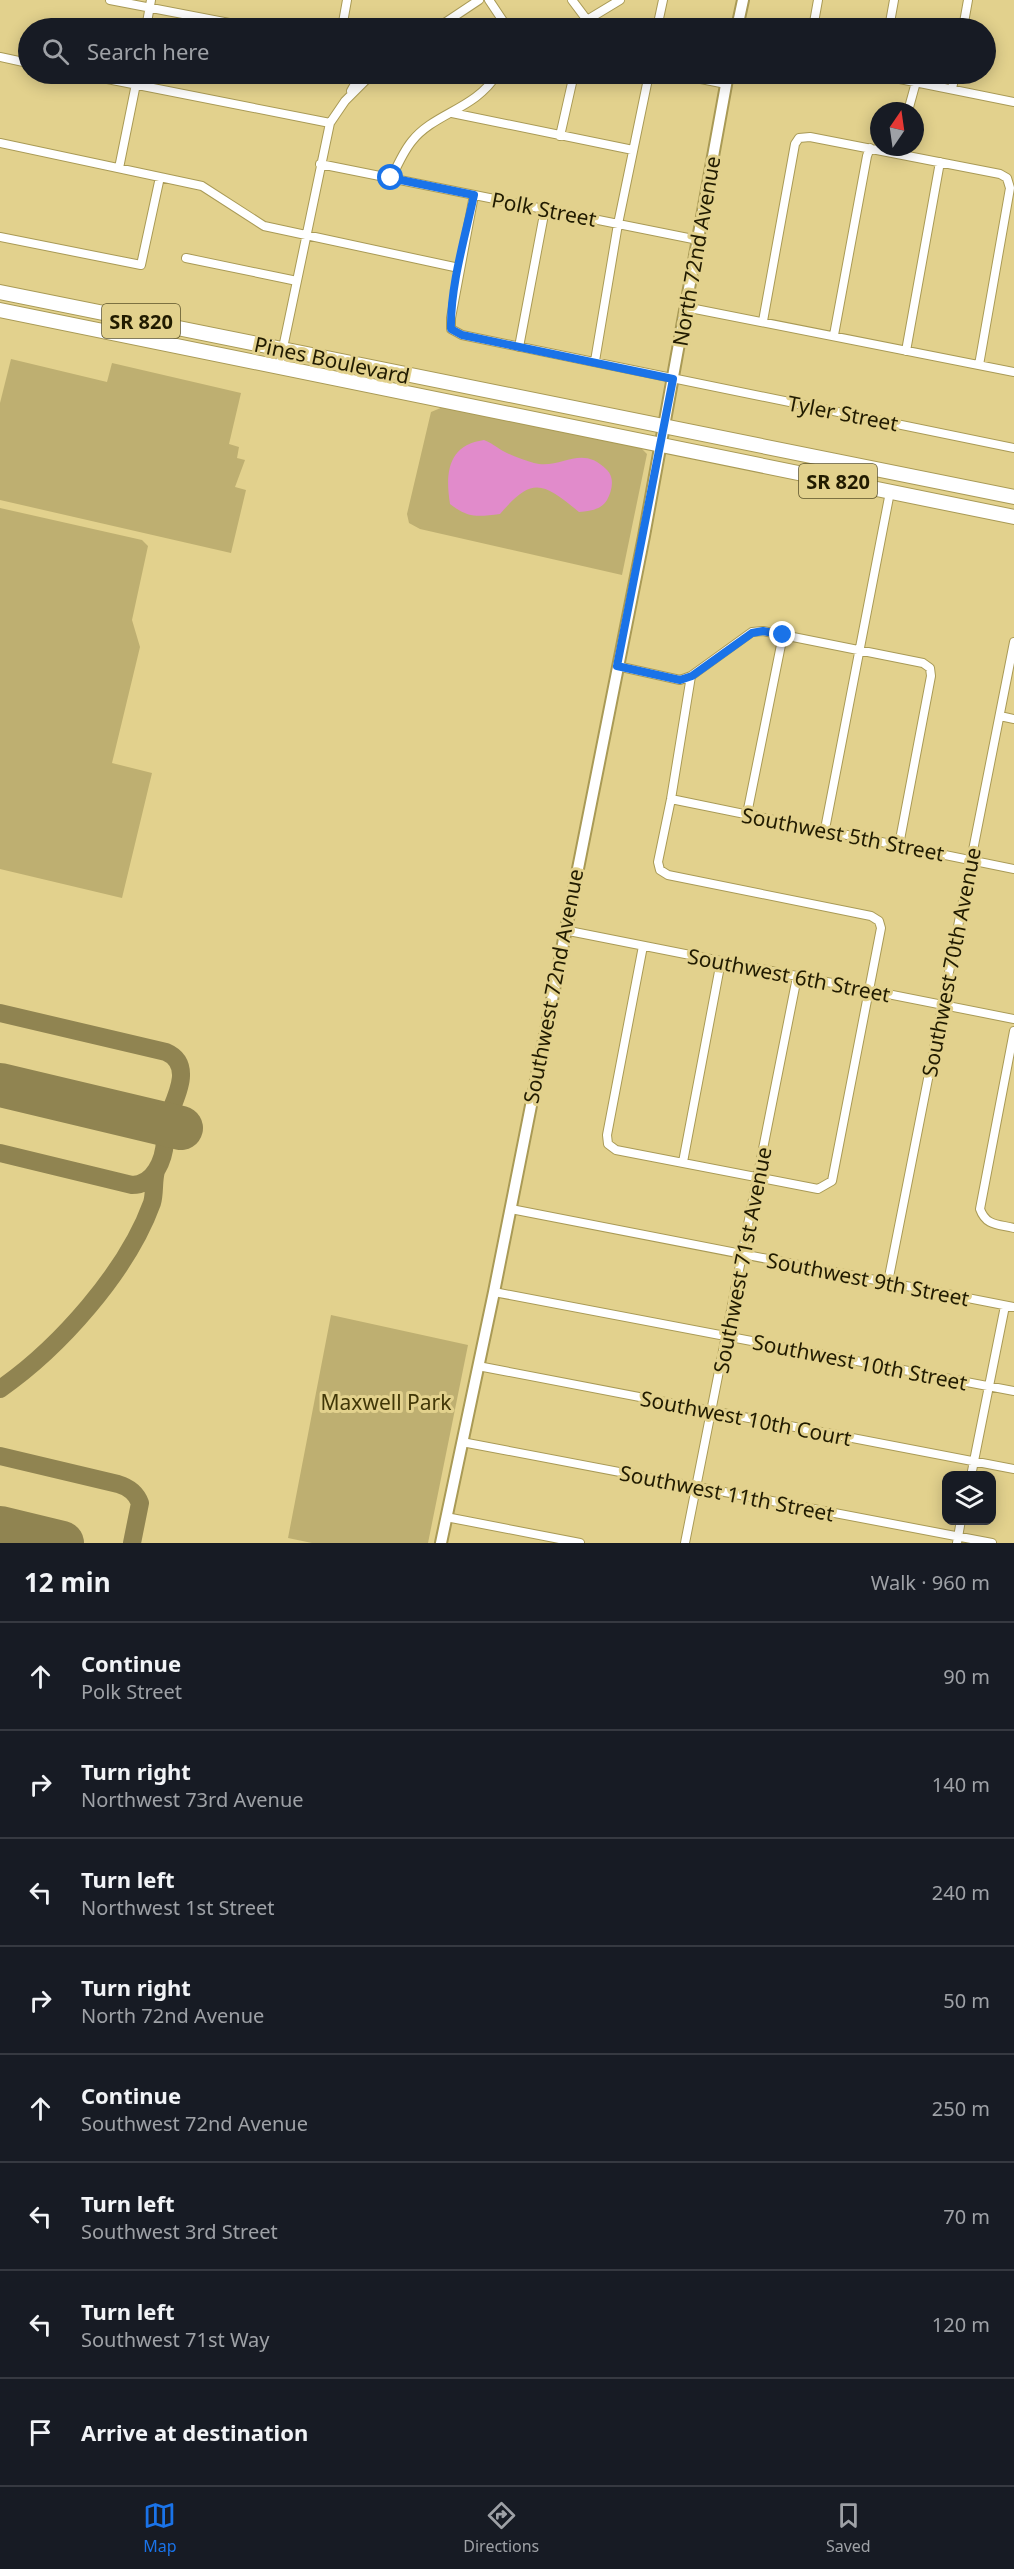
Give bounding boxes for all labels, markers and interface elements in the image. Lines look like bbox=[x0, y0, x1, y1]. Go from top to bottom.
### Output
search box bbox=[18, 18, 996, 84]
icon: search bbox=[39, 35, 72, 68]
text: Search here bbox=[87, 36, 209, 66]
north arrow bbox=[870, 102, 924, 156]
street label: North 72nd Avenue bbox=[666, 154, 726, 348]
route start bbox=[377, 164, 403, 190]
street label: Polk Street bbox=[489, 185, 599, 233]
road number: SR 820 bbox=[102, 304, 180, 338]
street label: Pines Boulevard bbox=[252, 330, 412, 390]
street label: Tyler Street bbox=[785, 389, 901, 438]
road number: SR 820 bbox=[799, 464, 877, 498]
route end bbox=[769, 621, 795, 647]
street label: Southwest 5th Street bbox=[739, 801, 947, 867]
street label: Southwest 70th Avenue bbox=[915, 845, 987, 1079]
street label: Southwest 72nd Avenue bbox=[517, 866, 589, 1106]
street label: Southwest 6th Street bbox=[685, 942, 893, 1008]
street label: Southwest 71st Avenue bbox=[706, 1144, 778, 1376]
street label: Southwest 9th Street bbox=[764, 1246, 972, 1312]
street label: Southwest 10th Street bbox=[750, 1327, 970, 1397]
street label: Southwest 10th Court bbox=[638, 1384, 854, 1452]
park label: Maxwell Park bbox=[321, 1388, 452, 1416]
street label: Southwest 11th Street bbox=[617, 1458, 837, 1528]
map controls bbox=[942, 1471, 996, 1525]
button: layers bbox=[942, 1471, 996, 1525]
text: 12 min bbox=[24, 1564, 111, 1600]
text: Walk · 960 m bbox=[871, 1569, 990, 1596]
text: Continue bbox=[81, 1648, 181, 1678]
icon: ahead bbox=[24, 1660, 57, 1693]
text: 90 m bbox=[943, 1663, 990, 1690]
text: Polk Street bbox=[81, 1678, 182, 1705]
text: Turn right bbox=[81, 1756, 191, 1786]
icon: right bbox=[24, 1768, 57, 1801]
text: 140 m bbox=[932, 1771, 990, 1798]
text: Northwest 73rd Avenue bbox=[81, 1786, 304, 1813]
text: Turn left bbox=[81, 1864, 175, 1894]
icon: left bbox=[24, 1876, 57, 1909]
text: 240 m bbox=[932, 1879, 990, 1906]
text: Northwest 1st Street bbox=[81, 1894, 274, 1921]
text: Turn right bbox=[81, 1972, 191, 2002]
icon: right bbox=[24, 1984, 57, 2017]
text: 50 m bbox=[943, 1987, 990, 2014]
text: North 72nd Avenue bbox=[81, 2002, 264, 2029]
text: Continue bbox=[81, 2080, 181, 2110]
icon: ahead bbox=[24, 2092, 57, 2125]
text: 250 m bbox=[932, 2095, 990, 2122]
text: Southwest 72nd Avenue bbox=[81, 2110, 308, 2137]
text: Turn left bbox=[81, 2188, 175, 2218]
icon: left bbox=[24, 2200, 57, 2233]
text: 70 m bbox=[943, 2203, 990, 2230]
text: Southwest 3rd Street bbox=[81, 2218, 278, 2245]
text: Turn left bbox=[81, 2296, 175, 2326]
icon: left bbox=[24, 2308, 57, 2341]
text: 120 m bbox=[932, 2311, 990, 2338]
text: Southwest 71st Way bbox=[81, 2326, 270, 2353]
icon: arrive bbox=[24, 2416, 57, 2449]
text: Arrive at destination bbox=[81, 2417, 308, 2447]
tab: Map bbox=[143, 2499, 177, 2557]
tab: Directions bbox=[463, 2499, 539, 2557]
tab: Saved bbox=[826, 2499, 871, 2557]

